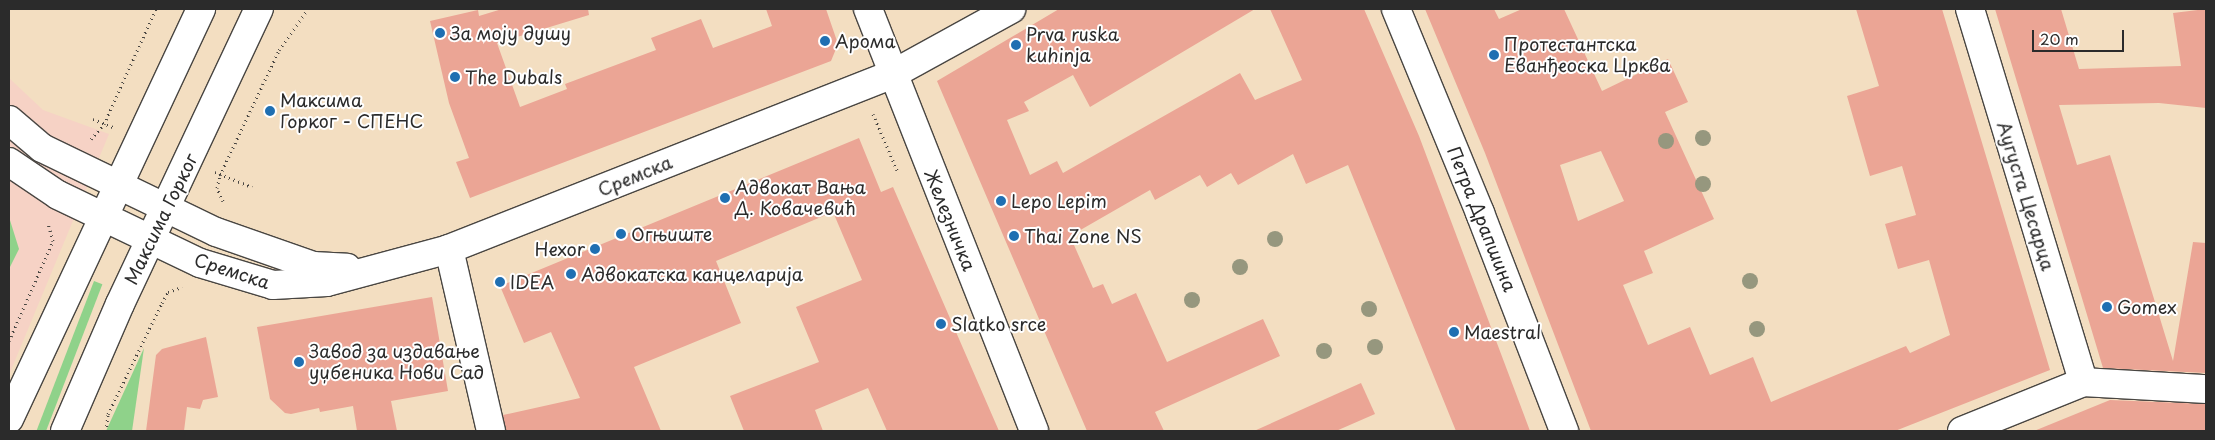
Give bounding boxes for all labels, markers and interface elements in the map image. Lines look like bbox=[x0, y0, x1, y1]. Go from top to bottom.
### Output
scale bar bbox=[2035, 20, 2128, 52]
place label: За моју душу bbox=[450, 22, 571, 44]
place label: Prva ruska kuhinja bbox=[1026, 24, 1119, 66]
marker: За моју душу bbox=[434, 27, 446, 39]
text: 20 m bbox=[2040, 27, 2079, 50]
place label: Арома bbox=[835, 30, 895, 52]
place label: Протестантска Еванђеоска Црква bbox=[1504, 34, 1671, 76]
marker: Арома bbox=[819, 35, 831, 47]
marker: Prva ruska kuhinja bbox=[1010, 39, 1022, 51]
marker: Протестантска Еванђеоска Црква bbox=[1488, 49, 1500, 61]
place label: The Dubals bbox=[465, 66, 563, 88]
marker: The Dubals bbox=[449, 71, 461, 83]
place label: Максима Горког - СПЕНС bbox=[280, 90, 423, 132]
marker: Максима Горког - СПЕНС bbox=[264, 105, 276, 117]
street label: Аугуста Цесарца bbox=[1993, 119, 2059, 273]
street label: Петра Драпшина bbox=[1443, 143, 1521, 295]
street label: Максима Горког bbox=[120, 149, 202, 289]
street label: Сремска bbox=[595, 151, 675, 201]
street label: Железничка bbox=[920, 166, 980, 274]
place label: Адвокат Вања Д. Ковачевић bbox=[735, 177, 866, 220]
place label: Lepo Lepim bbox=[1011, 190, 1108, 212]
marker: Адвокат Вања Д. Ковачевић bbox=[719, 192, 731, 204]
marker: Lepo Lepim bbox=[995, 195, 1007, 207]
place label: Огњиште bbox=[631, 223, 712, 245]
place label: Thai Zone NS bbox=[1024, 225, 1141, 247]
marker: Огњиште bbox=[615, 228, 627, 240]
marker: Thai Zone NS bbox=[1008, 230, 1020, 242]
place label: Hexor bbox=[535, 238, 585, 260]
marker: Hexor bbox=[589, 243, 601, 255]
street label: Сремска bbox=[191, 249, 273, 293]
place label: Адвокатска канцеларија bbox=[581, 263, 804, 285]
marker: Адвокатска канцеларија bbox=[565, 268, 577, 280]
place label: IDEA bbox=[510, 271, 554, 293]
marker: IDEA bbox=[494, 276, 506, 288]
place label: Gomex bbox=[2117, 296, 2177, 318]
marker: Gomex bbox=[2101, 301, 2113, 313]
place label: Slatko srce bbox=[951, 313, 1048, 335]
marker: Slatko srce bbox=[935, 318, 947, 330]
place label: Maestral bbox=[1464, 321, 1541, 343]
marker: Maestral bbox=[1448, 326, 1460, 338]
place label: Завод за издавање уџбеника Нови Сад bbox=[309, 341, 486, 384]
marker: Завод за издавање уџбеника Нови Сад bbox=[293, 356, 305, 368]

